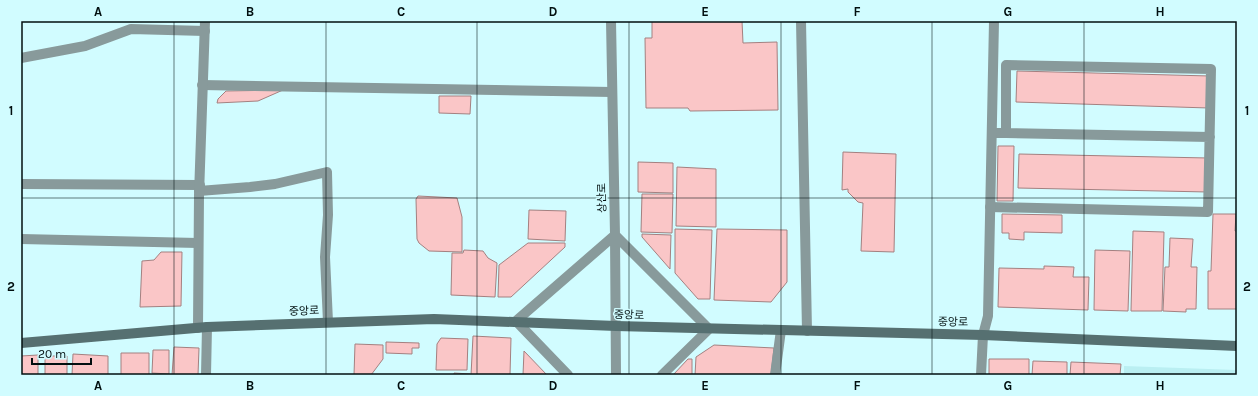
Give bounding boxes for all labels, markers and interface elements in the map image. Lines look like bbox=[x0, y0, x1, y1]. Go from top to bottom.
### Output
text: A bbox=[94, 4, 102, 19]
text: B bbox=[246, 4, 254, 19]
text: C bbox=[397, 4, 405, 19]
text: D bbox=[549, 4, 558, 19]
text: E bbox=[701, 4, 709, 19]
text: F bbox=[853, 4, 861, 19]
text: G bbox=[1004, 4, 1012, 19]
text: H bbox=[1155, 4, 1165, 19]
text: 1 bbox=[9, 103, 13, 118]
text: 1 bbox=[1245, 103, 1249, 118]
street label: 상산로 bbox=[595, 183, 609, 213]
text: 2 bbox=[7, 279, 15, 294]
text: 2 bbox=[1243, 279, 1251, 294]
street label: 중앙로 bbox=[289, 304, 319, 318]
street label: 중앙로 bbox=[614, 308, 644, 322]
street label: 중앙로 bbox=[938, 315, 968, 329]
scale bar bbox=[32, 340, 91, 366]
text: 20 m bbox=[38, 347, 66, 361]
text: A bbox=[94, 378, 102, 393]
text: B bbox=[246, 378, 254, 393]
text: C bbox=[397, 378, 405, 393]
text: D bbox=[549, 378, 558, 393]
text: E bbox=[701, 378, 709, 393]
text: F bbox=[853, 378, 861, 393]
text: G bbox=[1004, 378, 1012, 393]
text: H bbox=[1155, 378, 1165, 393]

